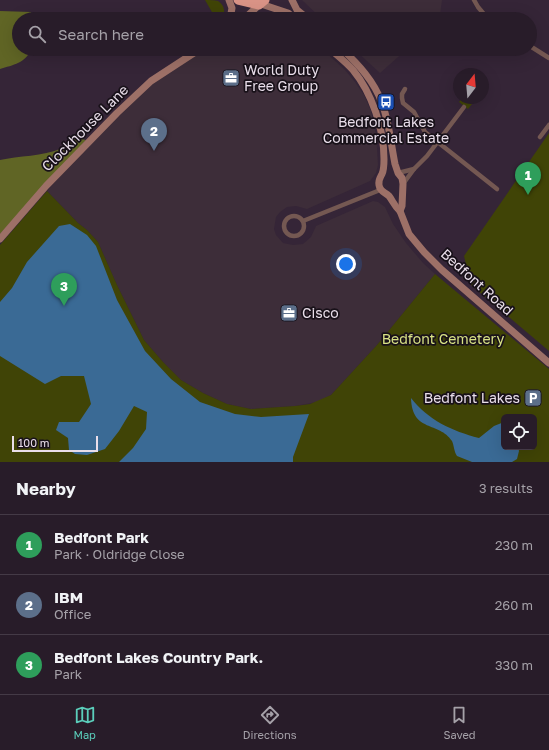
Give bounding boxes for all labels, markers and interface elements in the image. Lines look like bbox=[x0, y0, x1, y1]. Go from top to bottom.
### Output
search box bbox=[12, 12, 537, 56]
icon: search bbox=[26, 23, 48, 45]
text: Search here bbox=[58, 25, 144, 43]
place label: World Duty Free Group bbox=[244, 61, 319, 94]
office icon: World Duty Free Group bbox=[221, 68, 241, 88]
north arrow bbox=[453, 68, 489, 104]
street label: Clockhouse Lane bbox=[38, 81, 131, 174]
bus stop icon: Bedfont Lakes Commercial Estate bbox=[376, 92, 396, 112]
place label: Bedfont Lakes Commercial Estate bbox=[323, 113, 449, 146]
pin: 2 bbox=[141, 118, 167, 151]
pin: 1 bbox=[515, 162, 541, 195]
street label: Bedfont Road bbox=[438, 245, 517, 319]
your location bbox=[336, 254, 356, 274]
pin: 3 bbox=[51, 273, 77, 306]
office icon: Cisco bbox=[279, 303, 299, 323]
place label: Cisco bbox=[302, 304, 339, 321]
park label: Bedfont Cemetery bbox=[382, 330, 504, 347]
parking icon: Bedfont Lakes bbox=[523, 388, 543, 408]
place label: Bedfont Lakes bbox=[424, 389, 520, 406]
map controls bbox=[501, 414, 537, 450]
button: locate bbox=[501, 414, 537, 450]
scale bar bbox=[12, 434, 98, 453]
text: 100 m bbox=[18, 436, 49, 449]
text: Nearby bbox=[16, 478, 76, 499]
text: 3 results bbox=[479, 480, 533, 496]
text: Bedfont Park bbox=[54, 528, 149, 546]
text: 1 bbox=[26, 537, 32, 553]
text: 230 m bbox=[495, 537, 533, 553]
text: Park · Oldridge Close bbox=[54, 546, 185, 562]
text: IBM bbox=[54, 588, 83, 606]
text: 2 bbox=[25, 597, 33, 613]
text: 260 m bbox=[495, 597, 533, 613]
text: Office bbox=[54, 606, 91, 622]
text: Bedfont Lakes Country Park. bbox=[54, 648, 263, 666]
text: 3 bbox=[25, 657, 33, 673]
text: 330 m bbox=[495, 657, 533, 673]
text: Park bbox=[54, 666, 82, 682]
tab: Map bbox=[73, 704, 96, 741]
tab: Directions bbox=[243, 704, 297, 741]
tab: Saved bbox=[443, 704, 476, 741]

